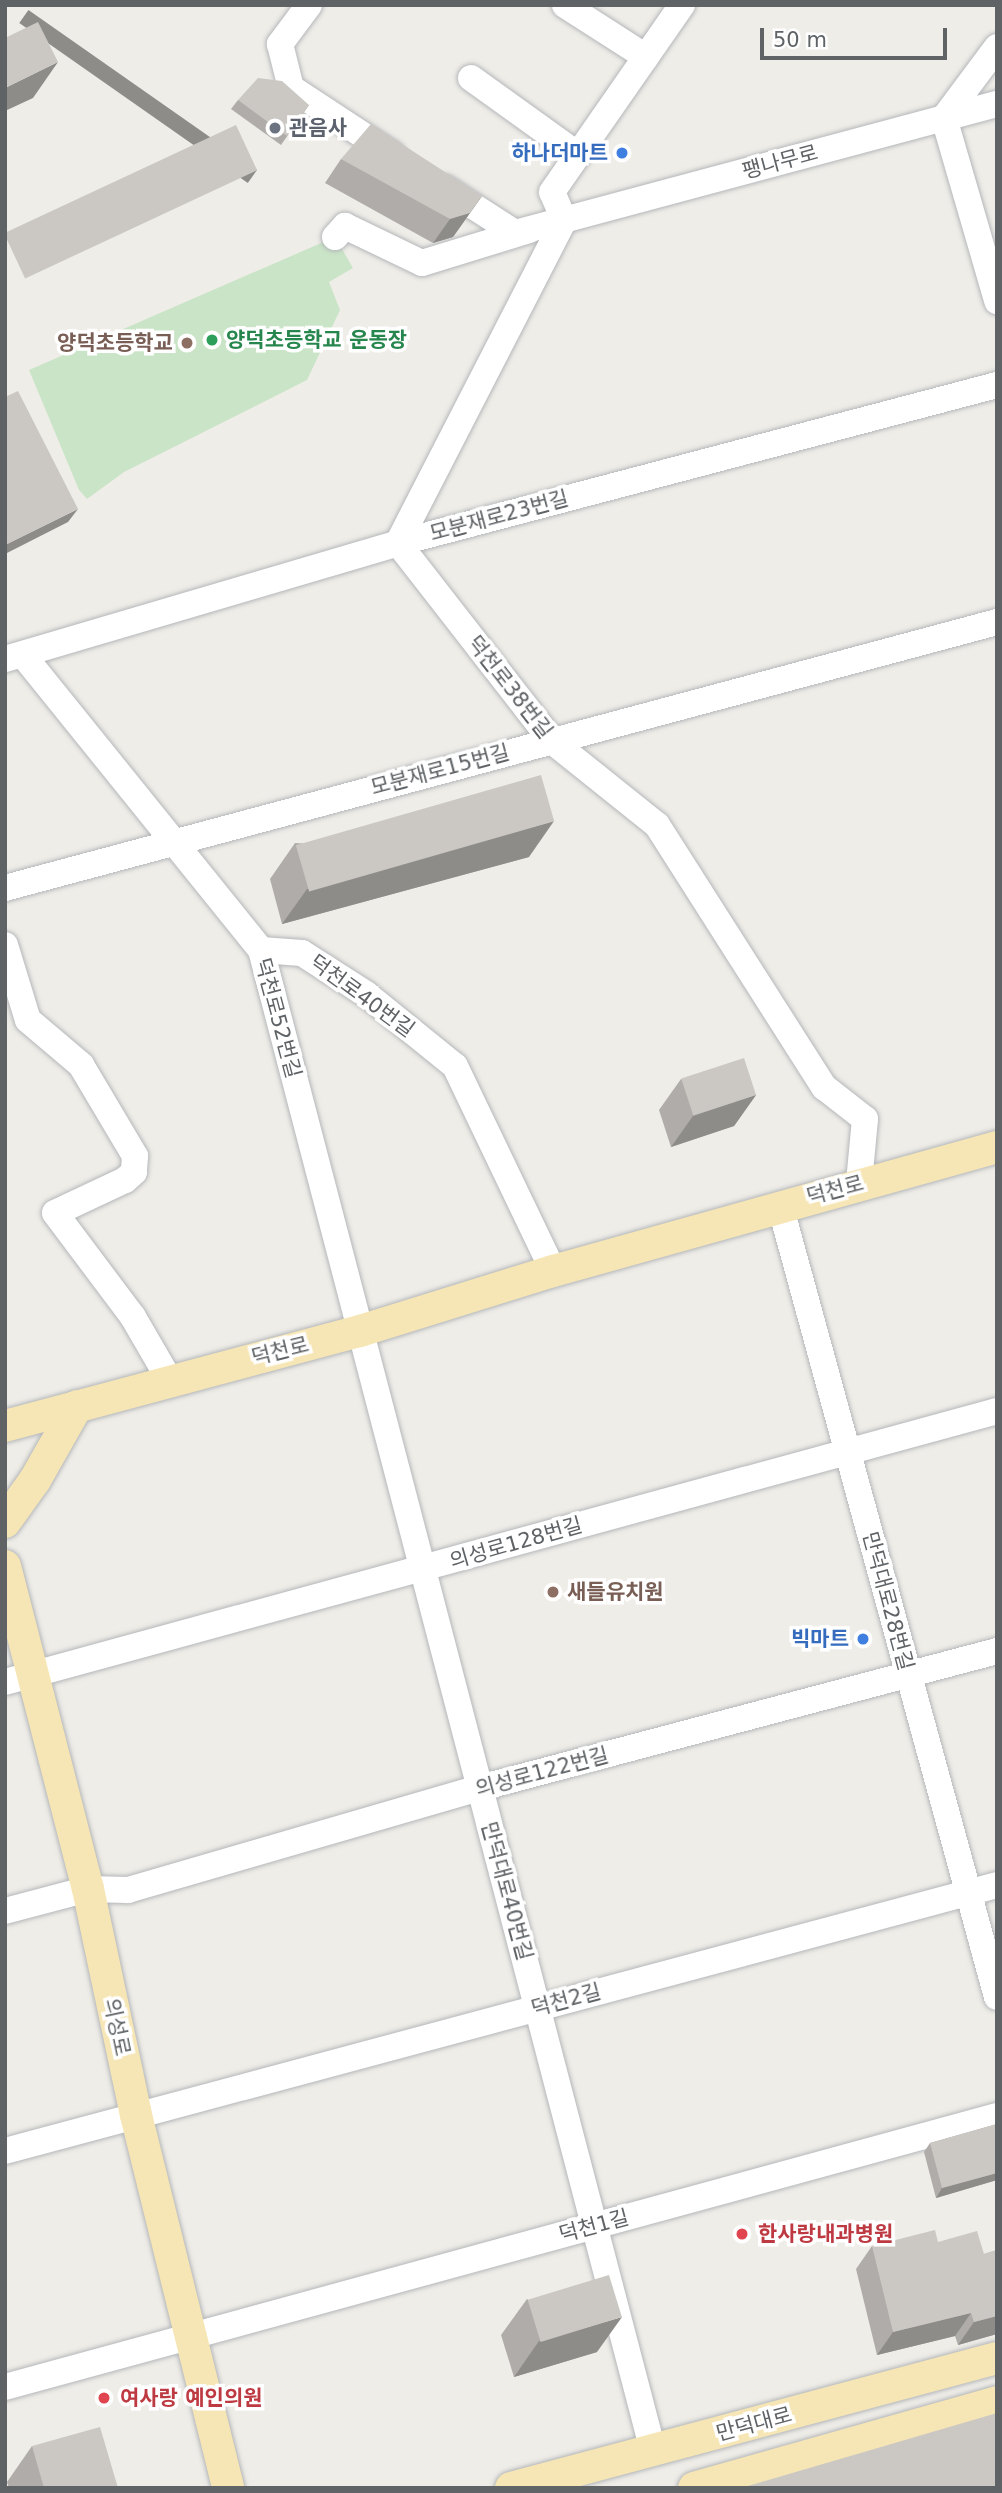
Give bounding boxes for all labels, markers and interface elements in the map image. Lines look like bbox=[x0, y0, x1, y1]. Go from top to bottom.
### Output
scale bar bbox=[764, 14, 951, 58]
text: 50 m bbox=[773, 28, 827, 52]
place label: 관음사 bbox=[289, 115, 347, 141]
marker: 관음사 bbox=[267, 120, 283, 136]
place label: 하나더마트 bbox=[511, 140, 608, 166]
street label: 팽나무로 bbox=[739, 140, 821, 184]
marker: 하나더마트 bbox=[614, 145, 630, 161]
place label: 양덕초등학교 운동장 bbox=[226, 327, 407, 353]
place label: 양덕초등학교 bbox=[57, 330, 173, 356]
marker: 양덕초등학교 운동장 bbox=[204, 332, 220, 348]
marker: 양덕초등학교 bbox=[179, 335, 195, 351]
street label: 모분재로23번길 bbox=[427, 485, 571, 547]
street label: 덕천로38번길 bbox=[462, 631, 558, 743]
street label: 모분재로15번길 bbox=[368, 739, 512, 801]
street label: 덕천로40번길 bbox=[305, 950, 419, 1042]
street label: 덕천로52번길 bbox=[250, 955, 306, 1081]
street label: 덕천로 bbox=[804, 1170, 866, 1210]
street label: 덕천로 bbox=[249, 1332, 311, 1370]
street label: 의성로128번길 bbox=[447, 1512, 585, 1574]
street label: 만덕대로28번길 bbox=[857, 1529, 919, 1673]
place label: 새들유치원 bbox=[567, 1579, 664, 1605]
marker: 새들유치원 bbox=[545, 1584, 561, 1600]
place label: 빅마트 bbox=[791, 1626, 849, 1652]
marker: 빅마트 bbox=[855, 1631, 871, 1647]
street label: 의성로122번길 bbox=[473, 1742, 611, 1802]
street label: 만덕대로40번길 bbox=[476, 1819, 538, 1963]
street label: 덕천2길 bbox=[528, 1979, 604, 2021]
street label: 의성로 bbox=[99, 1996, 135, 2058]
street label: 덕천1길 bbox=[556, 2205, 632, 2247]
place label: 한사랑내과병원 bbox=[758, 2221, 893, 2247]
marker: 한사랑내과병원 bbox=[732, 2224, 752, 2244]
place label: 여사랑 예인의원 bbox=[120, 2385, 263, 2411]
marker: 여사랑 예인의원 bbox=[94, 2388, 114, 2408]
street label: 만덕대로 bbox=[713, 2402, 795, 2446]

